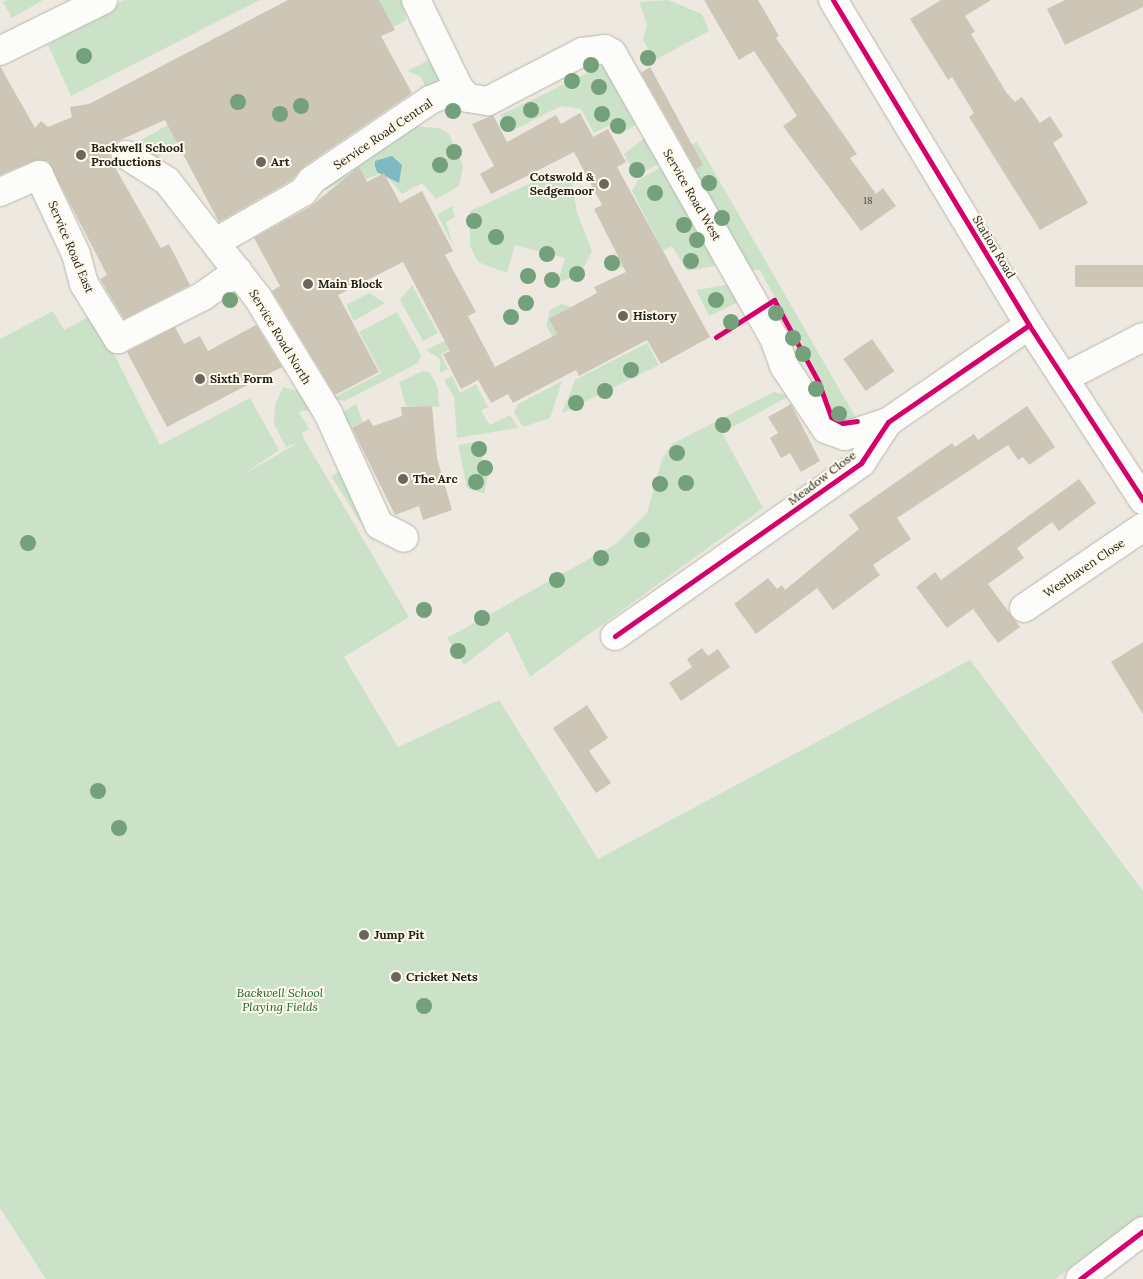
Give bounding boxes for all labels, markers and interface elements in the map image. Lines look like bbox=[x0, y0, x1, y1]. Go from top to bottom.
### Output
street label: Service Road Central bbox=[331, 96, 435, 172]
place label: Backwell School Productions bbox=[91, 141, 183, 169]
street label: Service Road West bbox=[660, 147, 724, 243]
marker: Backwell School Productions bbox=[75, 149, 87, 161]
place label: Art bbox=[271, 155, 290, 169]
marker: Art bbox=[255, 156, 267, 168]
place label: Cotswold & Sedgemoor bbox=[530, 170, 594, 198]
marker: Cotswold & Sedgemoor bbox=[598, 178, 610, 190]
house number: 18 bbox=[863, 195, 873, 207]
street label: Service Road East bbox=[45, 199, 97, 295]
street label: Station Road bbox=[970, 213, 1018, 281]
place label: Main Block bbox=[318, 277, 382, 291]
marker: Main Block bbox=[302, 278, 314, 290]
street label: Service Road North bbox=[246, 287, 314, 387]
place label: History bbox=[633, 309, 677, 323]
marker: History bbox=[617, 310, 629, 322]
place label: Sixth Form bbox=[210, 372, 273, 386]
marker: Sixth Form bbox=[194, 373, 206, 385]
street label: Meadow Close bbox=[785, 448, 859, 508]
place label: The Arc bbox=[413, 472, 458, 486]
marker: The Arc bbox=[397, 473, 409, 485]
street label: Westhaven Close bbox=[1041, 535, 1127, 601]
place label: Jump Pit bbox=[374, 928, 424, 942]
marker: Jump Pit bbox=[358, 929, 370, 941]
place label: Cricket Nets bbox=[406, 970, 478, 984]
marker: Cricket Nets bbox=[390, 971, 402, 983]
park label: Backwell School Playing Fields bbox=[237, 986, 323, 1014]

